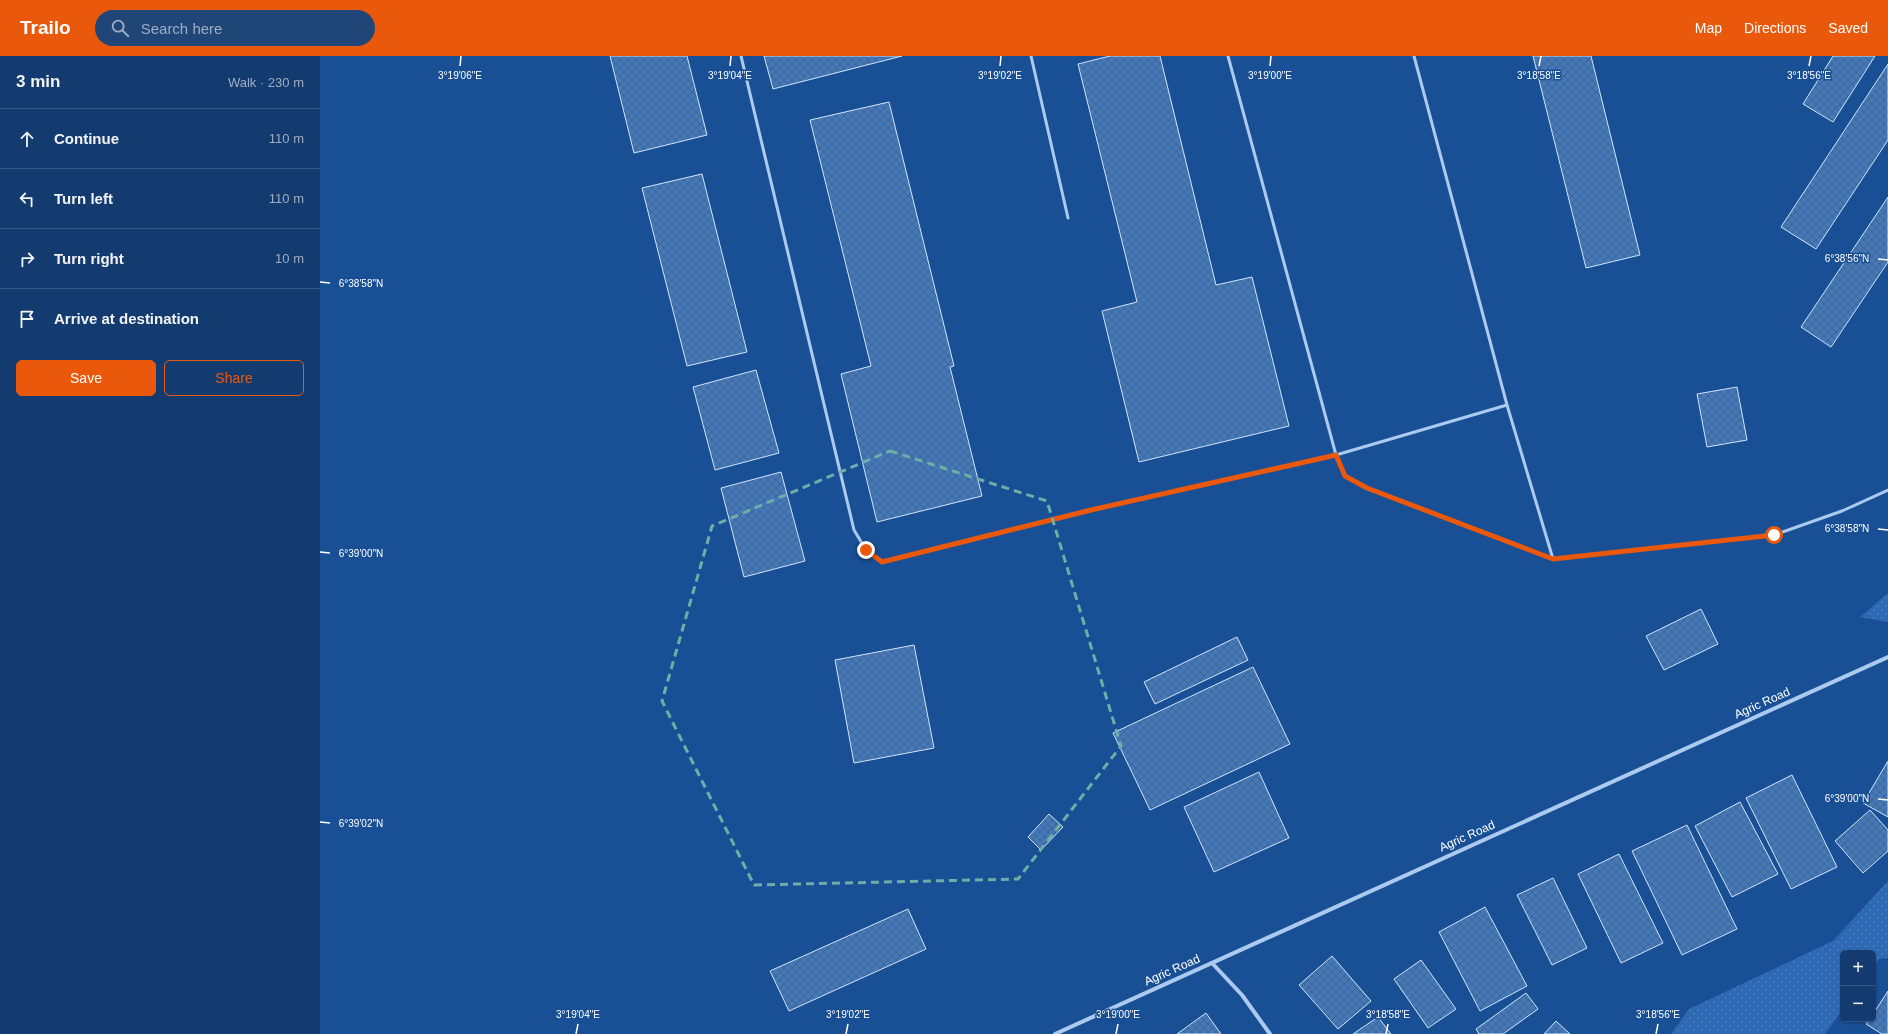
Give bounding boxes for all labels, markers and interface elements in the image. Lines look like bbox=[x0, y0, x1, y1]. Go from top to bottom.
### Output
search box bbox=[95, 10, 375, 46]
text: Trailo bbox=[20, 17, 71, 38]
icon: search bbox=[109, 17, 131, 39]
text: Search here bbox=[141, 20, 222, 37]
text: Map bbox=[1695, 20, 1722, 36]
text: Directions bbox=[1744, 20, 1806, 36]
text: Saved bbox=[1828, 20, 1868, 36]
text: 3°19'06"E bbox=[438, 70, 482, 81]
text: 3°19'04"E bbox=[708, 70, 752, 81]
text: 3°19'02"E bbox=[978, 70, 1022, 81]
text: 3°19'00"E bbox=[1248, 70, 1292, 81]
text: 3°18'58"E bbox=[1517, 70, 1561, 81]
text: 3°18'56"E bbox=[1787, 70, 1831, 81]
text: 3 min bbox=[16, 72, 60, 91]
text: Walk · 230 m bbox=[228, 75, 304, 90]
icon: ahead bbox=[16, 128, 38, 150]
text: Continue bbox=[54, 130, 119, 147]
text: 110 m bbox=[269, 131, 304, 146]
icon: left bbox=[16, 188, 38, 210]
text: Turn left bbox=[54, 190, 113, 207]
text: 110 m bbox=[269, 191, 304, 206]
icon: right bbox=[16, 248, 38, 270]
text: Turn right bbox=[54, 250, 124, 267]
text: 10 m bbox=[275, 251, 304, 266]
text: 6°38'56"N bbox=[1825, 253, 1869, 264]
text: 6°38'58"N bbox=[339, 278, 383, 289]
icon: arrive bbox=[16, 308, 38, 330]
text: Arrive at destination bbox=[54, 310, 199, 327]
button: Save bbox=[16, 360, 156, 396]
button: Share bbox=[164, 360, 304, 396]
text: 6°38'58"N bbox=[1825, 523, 1869, 534]
route start bbox=[1765, 526, 1783, 544]
route end bbox=[857, 541, 875, 559]
text: 6°39'00"N bbox=[339, 548, 383, 559]
street label: Agric Road bbox=[1732, 685, 1792, 721]
text: 6°39'00"N bbox=[1825, 793, 1869, 804]
text: 6°39'02"N bbox=[339, 818, 383, 829]
street label: Agric Road bbox=[1437, 818, 1497, 854]
map controls bbox=[1840, 950, 1876, 1022]
button: + bbox=[1840, 950, 1876, 986]
street label: Agric Road bbox=[1142, 952, 1202, 988]
button: − bbox=[1840, 986, 1876, 1022]
text: 3°19'04"E bbox=[556, 1009, 600, 1020]
text: 3°19'02"E bbox=[826, 1009, 870, 1020]
text: 3°19'00"E bbox=[1096, 1009, 1140, 1020]
text: 3°18'58"E bbox=[1366, 1009, 1410, 1020]
text: 3°18'56"E bbox=[1636, 1009, 1680, 1020]

